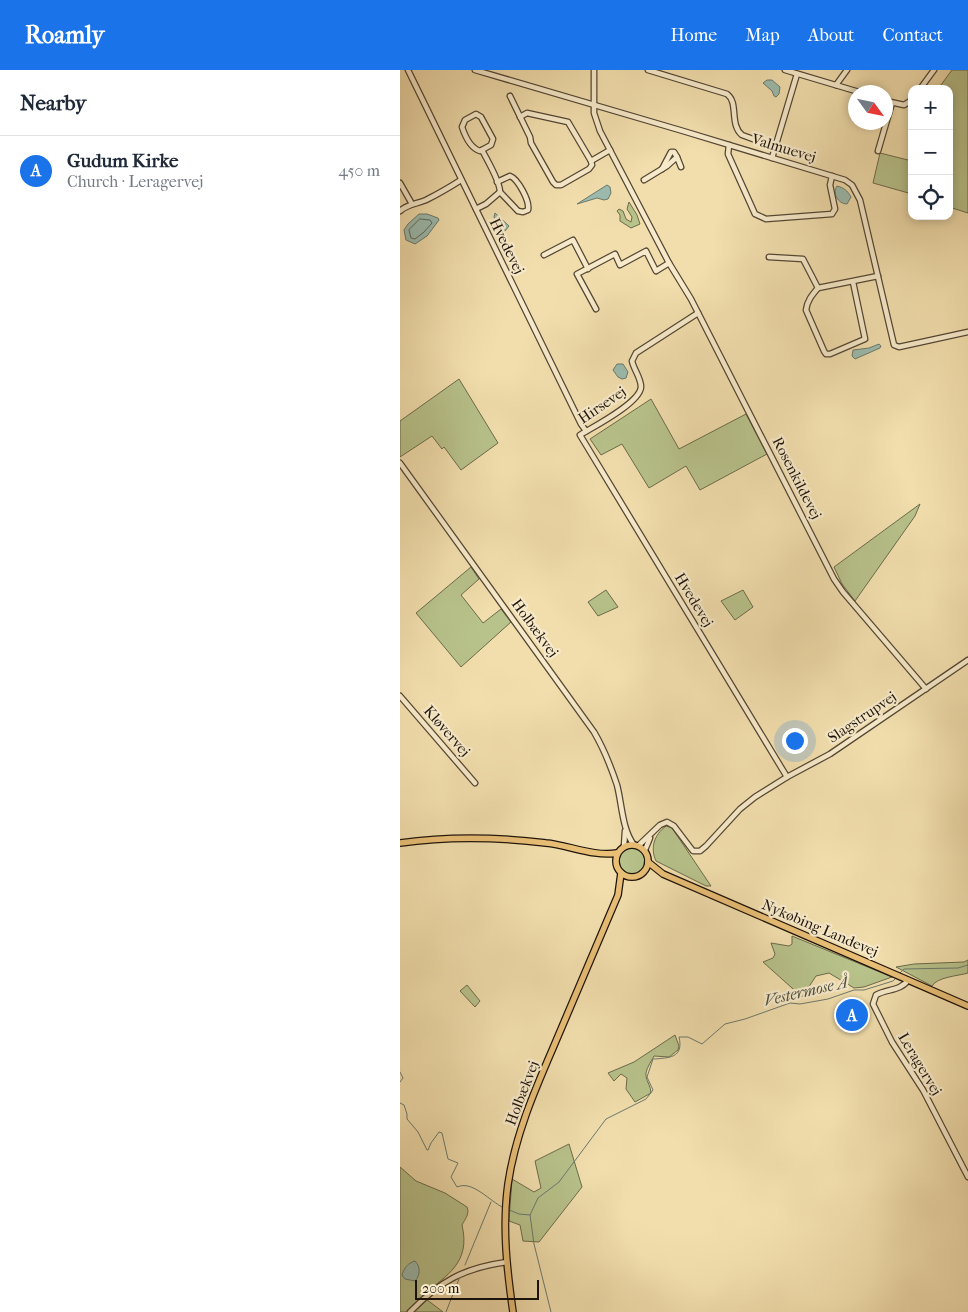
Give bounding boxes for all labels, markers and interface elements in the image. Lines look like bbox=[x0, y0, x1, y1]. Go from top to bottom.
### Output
text: Roamly bbox=[25, 21, 104, 49]
text: Home bbox=[670, 25, 717, 46]
text: Map bbox=[745, 25, 780, 46]
text: About bbox=[808, 25, 854, 46]
text: Contact bbox=[882, 25, 943, 46]
north arrow bbox=[848, 85, 893, 130]
map controls bbox=[908, 85, 953, 220]
button: + bbox=[908, 85, 953, 130]
text: Nearby bbox=[20, 91, 86, 115]
street label: Valmuevej bbox=[749, 129, 818, 166]
button: − bbox=[908, 130, 953, 175]
text: Gudum Kirke bbox=[67, 150, 178, 172]
text: A bbox=[31, 161, 41, 180]
text: 450 m bbox=[339, 161, 380, 180]
text: Church · Leragervej bbox=[67, 172, 203, 191]
button: locate bbox=[908, 175, 953, 220]
street label: Hvedevej bbox=[486, 215, 528, 277]
street label: Hirsevej bbox=[575, 382, 629, 428]
street label: Rosenkildevej bbox=[769, 434, 825, 522]
street label: Hvedevej bbox=[671, 570, 717, 630]
street label: Holbækvej bbox=[508, 595, 562, 661]
street label: Slagstrupvej bbox=[824, 687, 900, 747]
street label: Kløvervej bbox=[420, 702, 474, 760]
your location bbox=[782, 728, 808, 754]
street label: Nykøbing Landevej bbox=[759, 895, 881, 961]
water label: Vestermose Å bbox=[762, 971, 852, 1010]
pin: A bbox=[836, 996, 868, 1034]
street label: Leragervej bbox=[894, 1029, 946, 1099]
street label: Holbækvej bbox=[501, 1058, 543, 1128]
scale bar bbox=[415, 1277, 539, 1300]
text: 200 m bbox=[422, 1280, 459, 1297]

